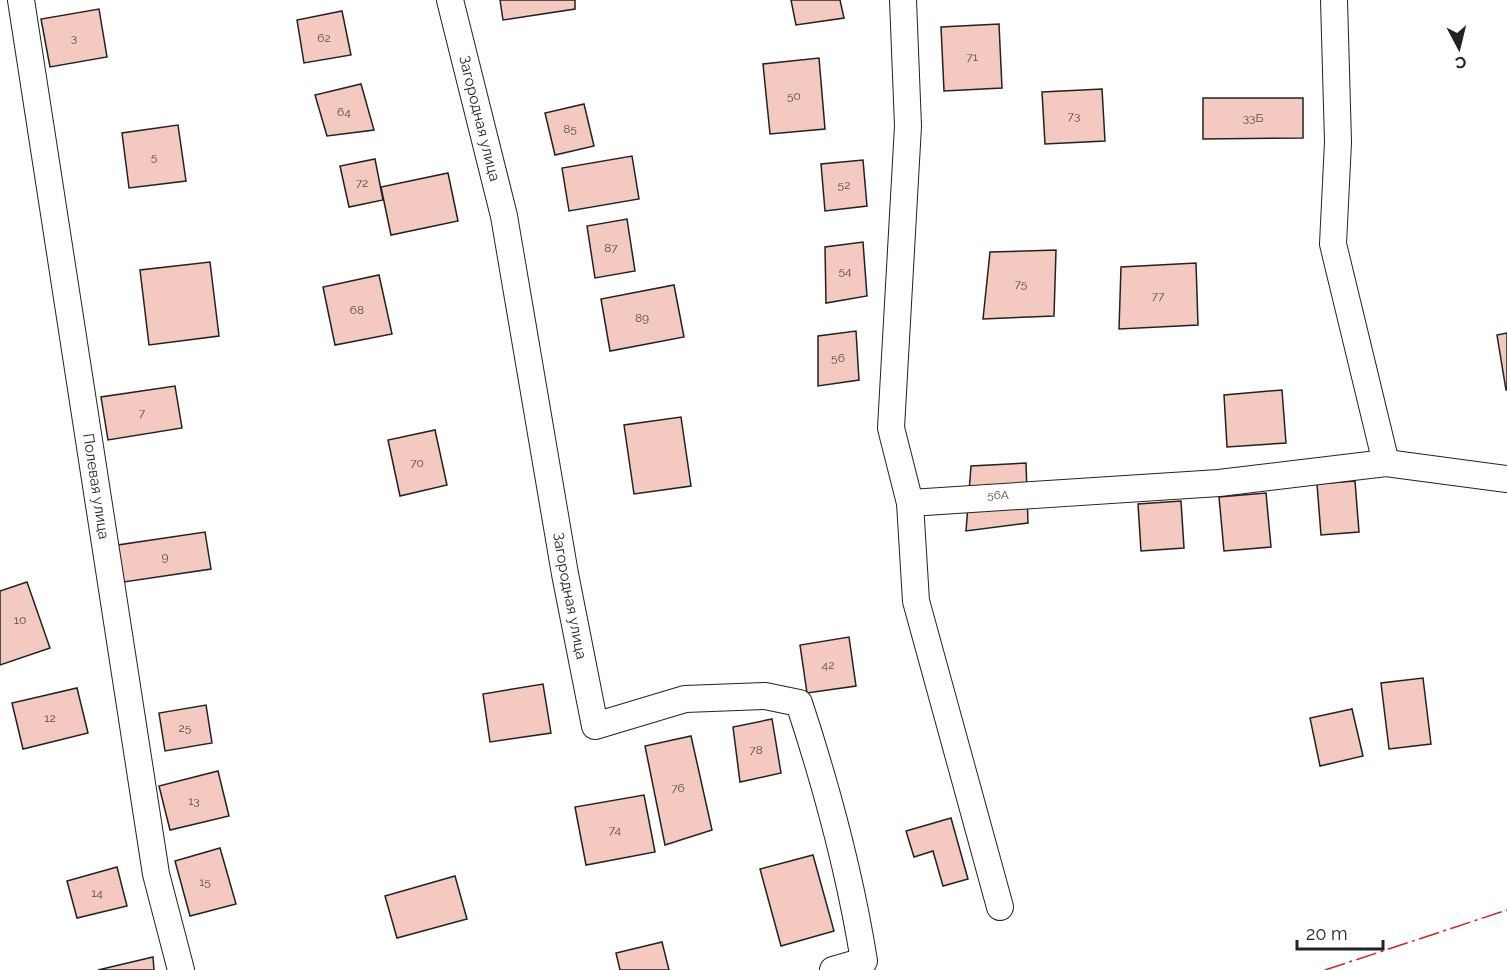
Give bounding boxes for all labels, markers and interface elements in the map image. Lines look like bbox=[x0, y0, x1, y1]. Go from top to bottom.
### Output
north arrow bbox=[1429, 18, 1489, 78]
house number: 3 bbox=[71, 31, 77, 45]
house number: 62 bbox=[317, 31, 331, 45]
house number: 71 bbox=[966, 50, 978, 64]
text: С bbox=[1454, 52, 1467, 72]
street label: Загородная улица bbox=[455, 54, 504, 183]
house number: 50 bbox=[787, 89, 801, 103]
house number: 64 bbox=[337, 105, 351, 119]
house number: 73 bbox=[1068, 109, 1080, 123]
house number: 33Б bbox=[1243, 111, 1263, 125]
house number: 85 bbox=[563, 122, 577, 136]
house number: 5 bbox=[151, 150, 158, 164]
house number: 72 bbox=[356, 176, 368, 190]
house number: 52 bbox=[838, 178, 850, 192]
house number: 87 bbox=[604, 241, 618, 255]
house number: 54 bbox=[838, 264, 852, 278]
house number: 75 bbox=[1015, 277, 1028, 291]
house number: 77 bbox=[1152, 289, 1165, 303]
house number: 68 bbox=[350, 303, 364, 317]
house number: 89 bbox=[635, 311, 649, 325]
house number: 56 bbox=[831, 351, 845, 365]
house number: 7 bbox=[139, 406, 146, 420]
street label: Полевая улица bbox=[79, 432, 113, 540]
house number: 70 bbox=[410, 456, 424, 470]
house number: 56А bbox=[987, 488, 1009, 502]
street label: Загородная улица bbox=[549, 531, 591, 661]
house number: 9 bbox=[161, 550, 169, 564]
house number: 10 bbox=[14, 613, 26, 627]
house number: 42 bbox=[822, 658, 834, 672]
house number: 12 bbox=[44, 711, 56, 725]
house number: 25 bbox=[179, 721, 192, 735]
house number: 78 bbox=[749, 743, 763, 757]
house number: 76 bbox=[671, 781, 685, 795]
house number: 13 bbox=[188, 794, 200, 808]
house number: 74 bbox=[609, 823, 622, 837]
house number: 15 bbox=[199, 875, 211, 889]
house number: 14 bbox=[91, 886, 103, 900]
scale bar bbox=[1297, 913, 1382, 951]
text: 20 m bbox=[1306, 923, 1348, 944]

